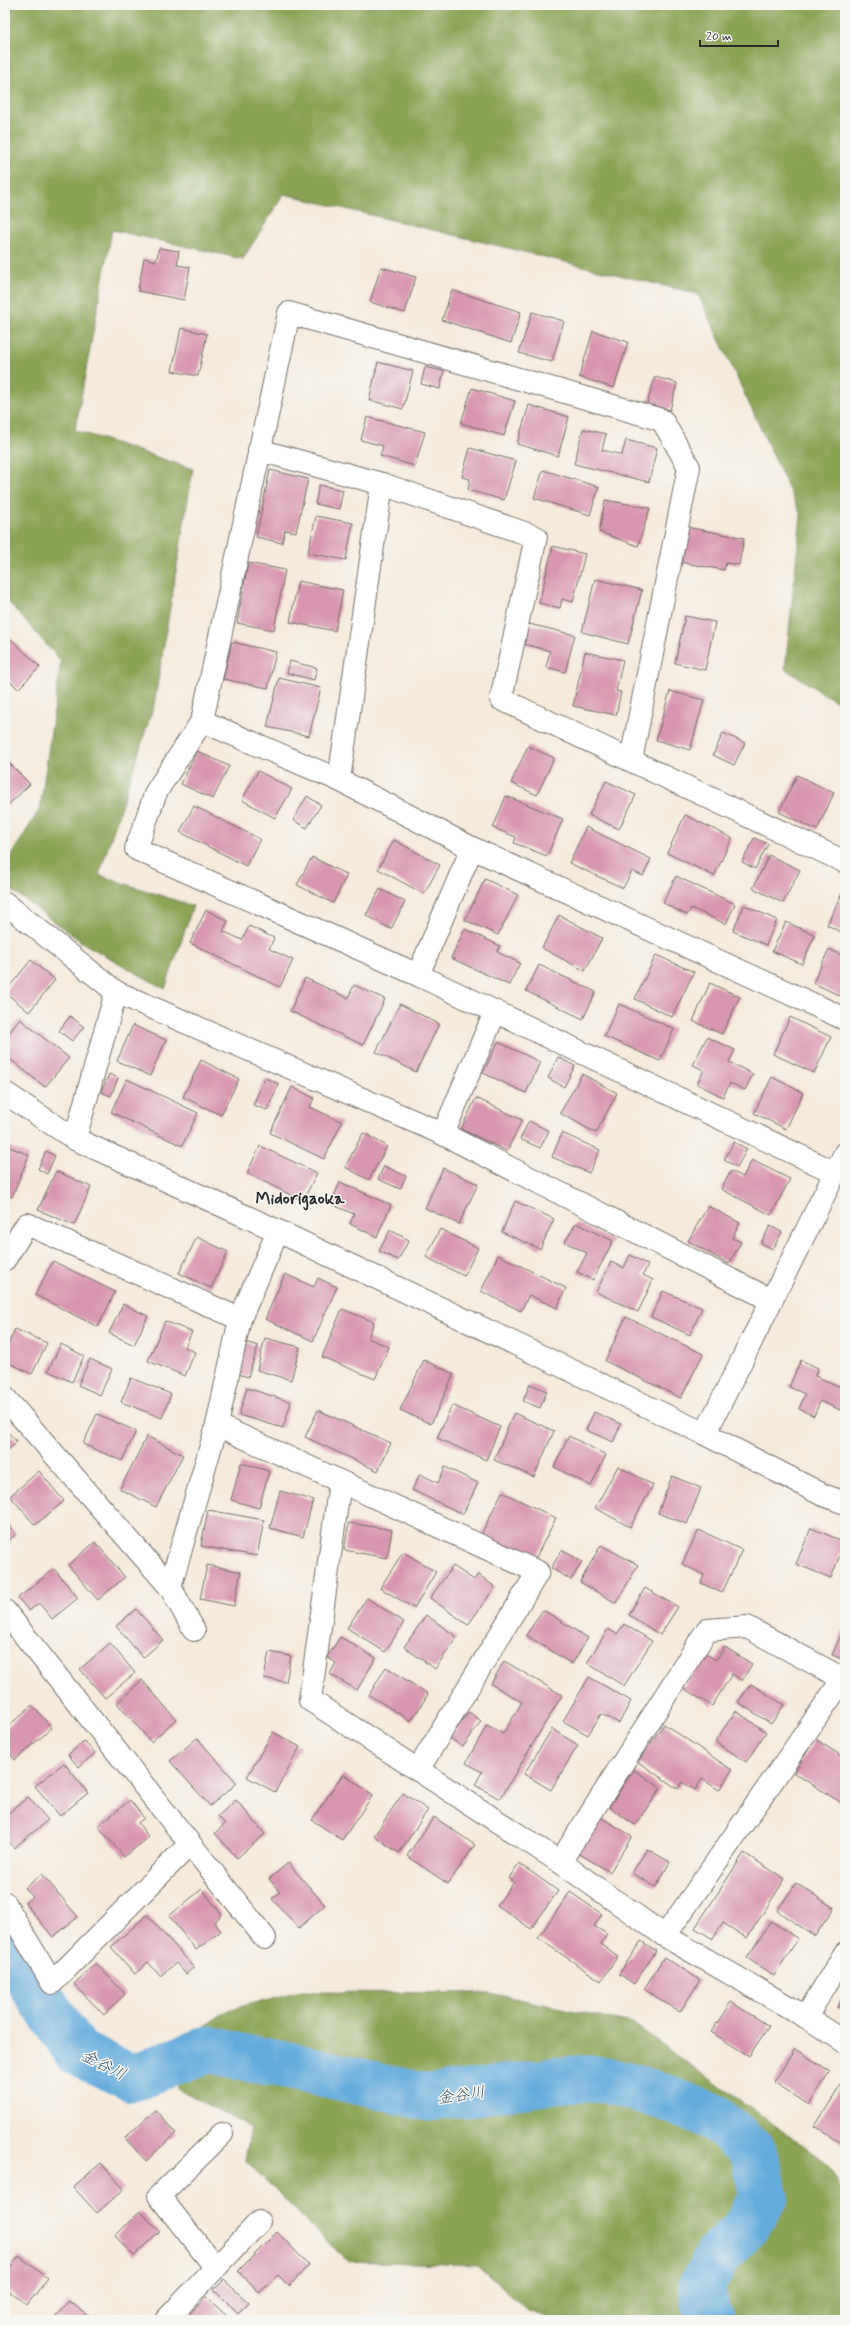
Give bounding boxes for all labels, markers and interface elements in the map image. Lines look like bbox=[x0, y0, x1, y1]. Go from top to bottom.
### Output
scale bar bbox=[700, 22, 778, 48]
text: 20 m bbox=[706, 29, 732, 45]
district label: Midorigaoka bbox=[256, 1188, 345, 1211]
water label: 金谷川 bbox=[77, 2045, 129, 2086]
water label: 金谷川 bbox=[436, 2082, 486, 2109]

